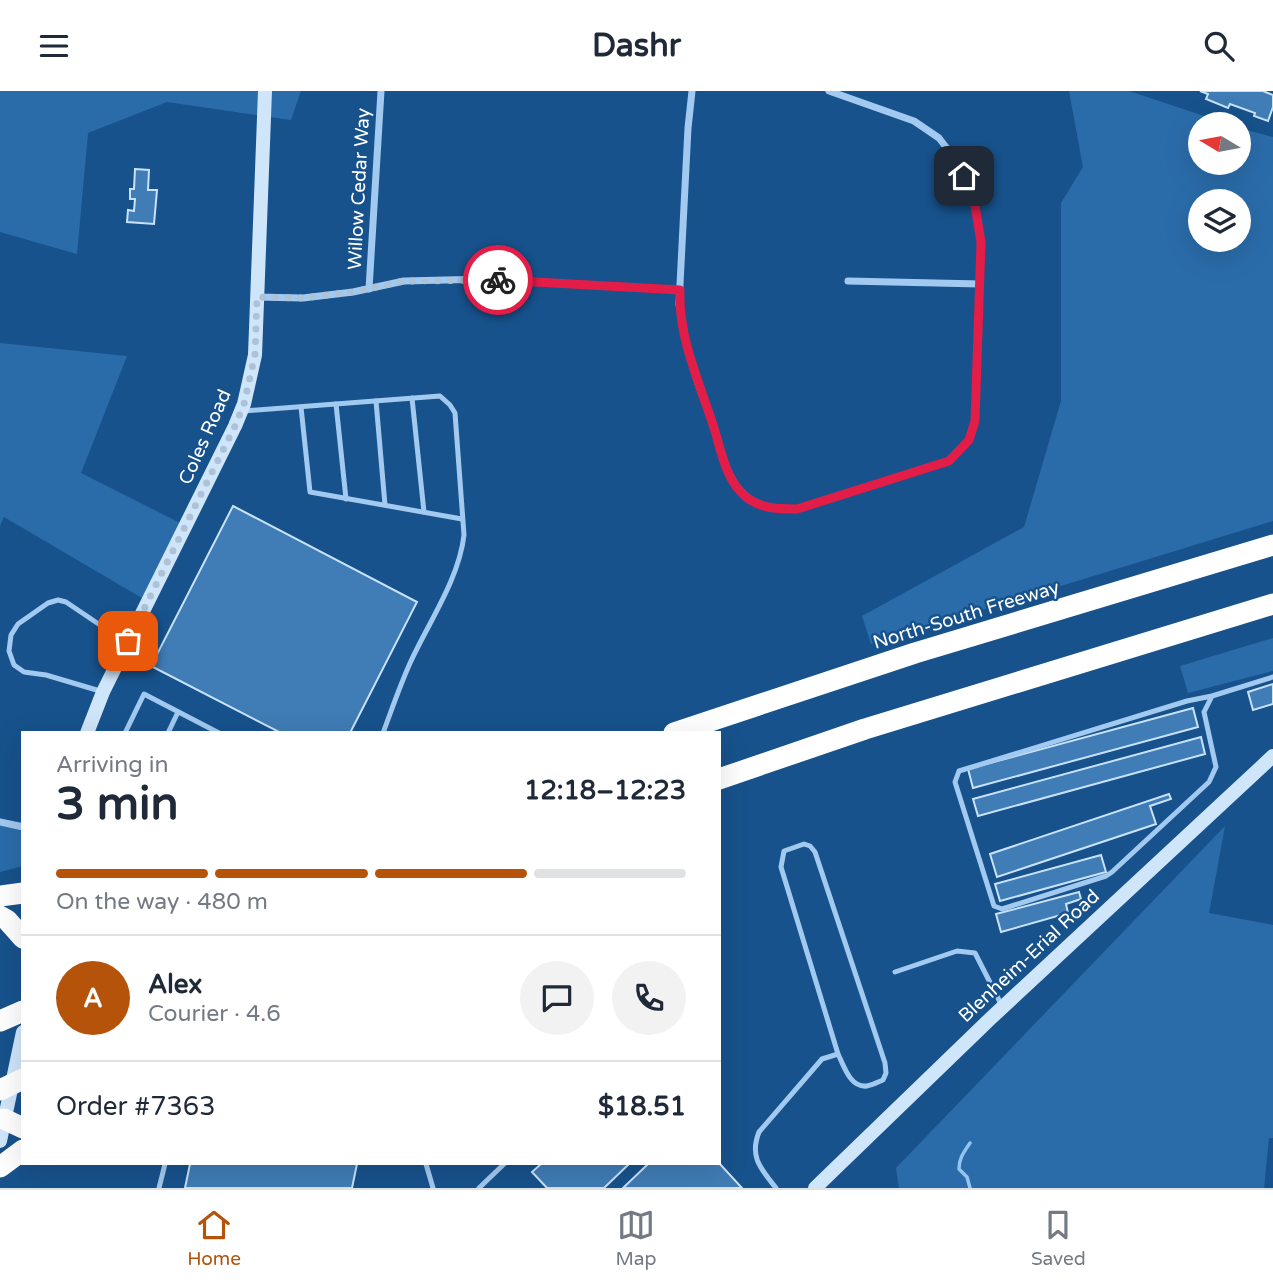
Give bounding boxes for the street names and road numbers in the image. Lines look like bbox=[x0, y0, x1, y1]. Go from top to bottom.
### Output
street label: Willow Cedar Way bbox=[344, 107, 374, 271]
street label: Coles Road bbox=[174, 386, 236, 488]
street label: North-South Freeway bbox=[870, 576, 1062, 654]
street label: Blenheim-Erial Road bbox=[954, 885, 1104, 1027]

